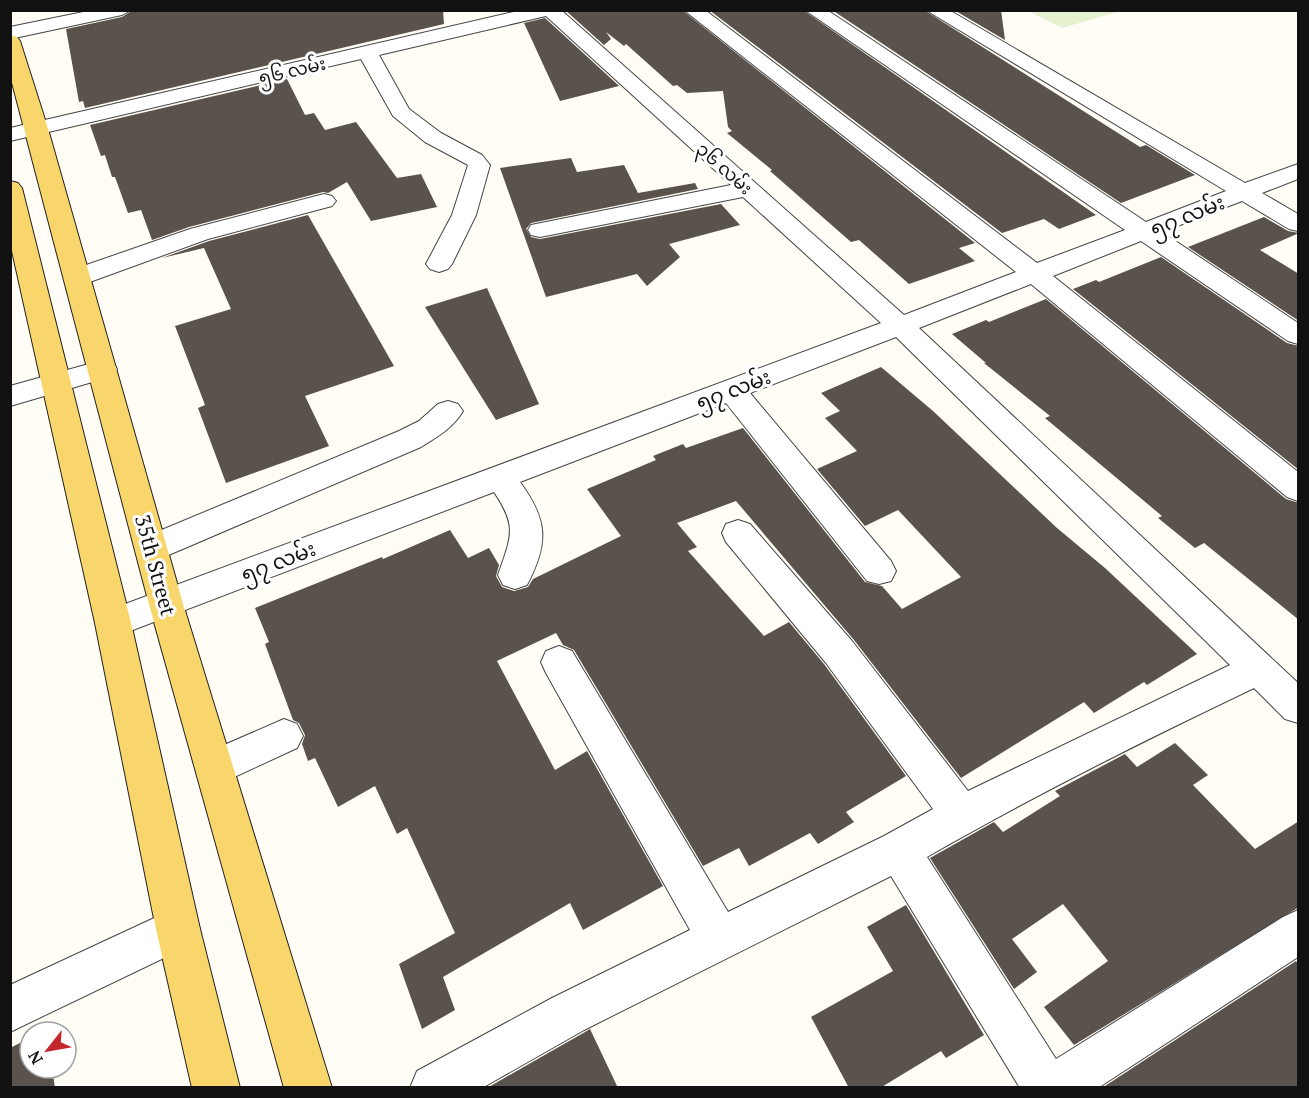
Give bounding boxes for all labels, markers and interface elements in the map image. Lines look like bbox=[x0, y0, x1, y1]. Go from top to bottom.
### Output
street label: ၅၆ လမ်း bbox=[256, 51, 329, 93]
street label: ၃၆ လမ်း bbox=[689, 137, 758, 202]
street label: ၅၇ လမ်း bbox=[1145, 186, 1230, 246]
street label: ၅၇ လမ်း bbox=[691, 361, 776, 420]
street label: 35th Street bbox=[129, 511, 183, 619]
street label: ၅၇ လမ်း bbox=[236, 533, 321, 592]
north arrow bbox=[18, 1020, 78, 1080]
text: N bbox=[23, 1047, 48, 1069]

